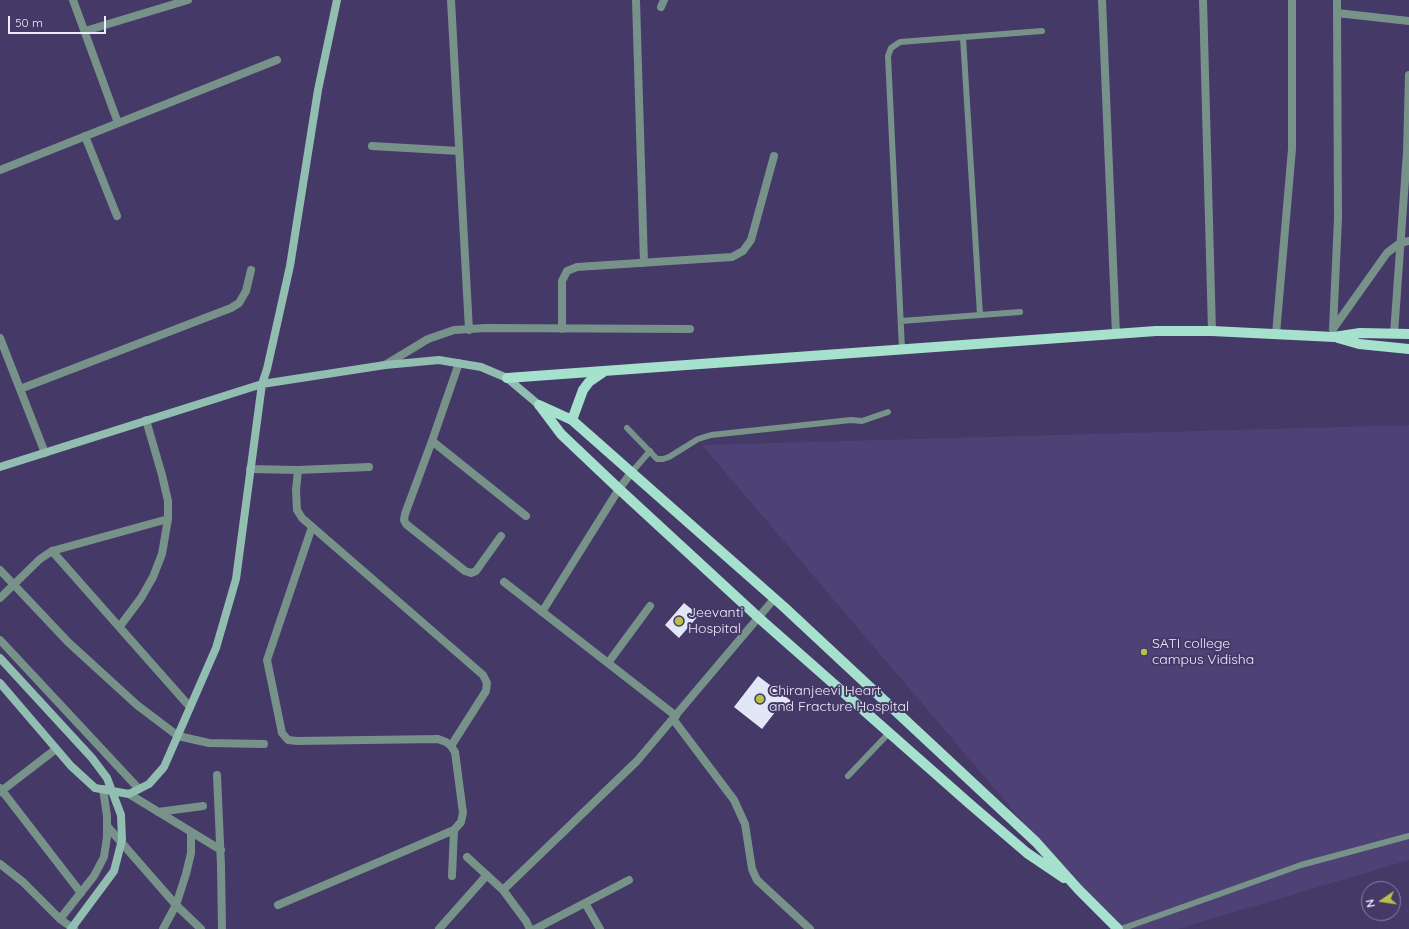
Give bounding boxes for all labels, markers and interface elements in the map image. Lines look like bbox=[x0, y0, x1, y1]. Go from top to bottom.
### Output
scale bar bbox=[10, 8, 108, 34]
text: 50 m bbox=[15, 15, 43, 30]
place label: Jeevanti Hospital bbox=[688, 605, 743, 638]
marker: Jeevanti Hospital bbox=[673, 615, 685, 627]
place label: SATI college campus Vidisha bbox=[1152, 636, 1254, 668]
marker: SATI college campus Vidisha bbox=[1139, 647, 1149, 657]
place label: Chiranjeevi Heart and Fracture Hospital bbox=[769, 683, 909, 716]
marker: Chiranjeevi Heart and Fracture Hospital bbox=[754, 693, 766, 705]
north arrow bbox=[1361, 881, 1401, 921]
text: N bbox=[1363, 898, 1378, 909]

